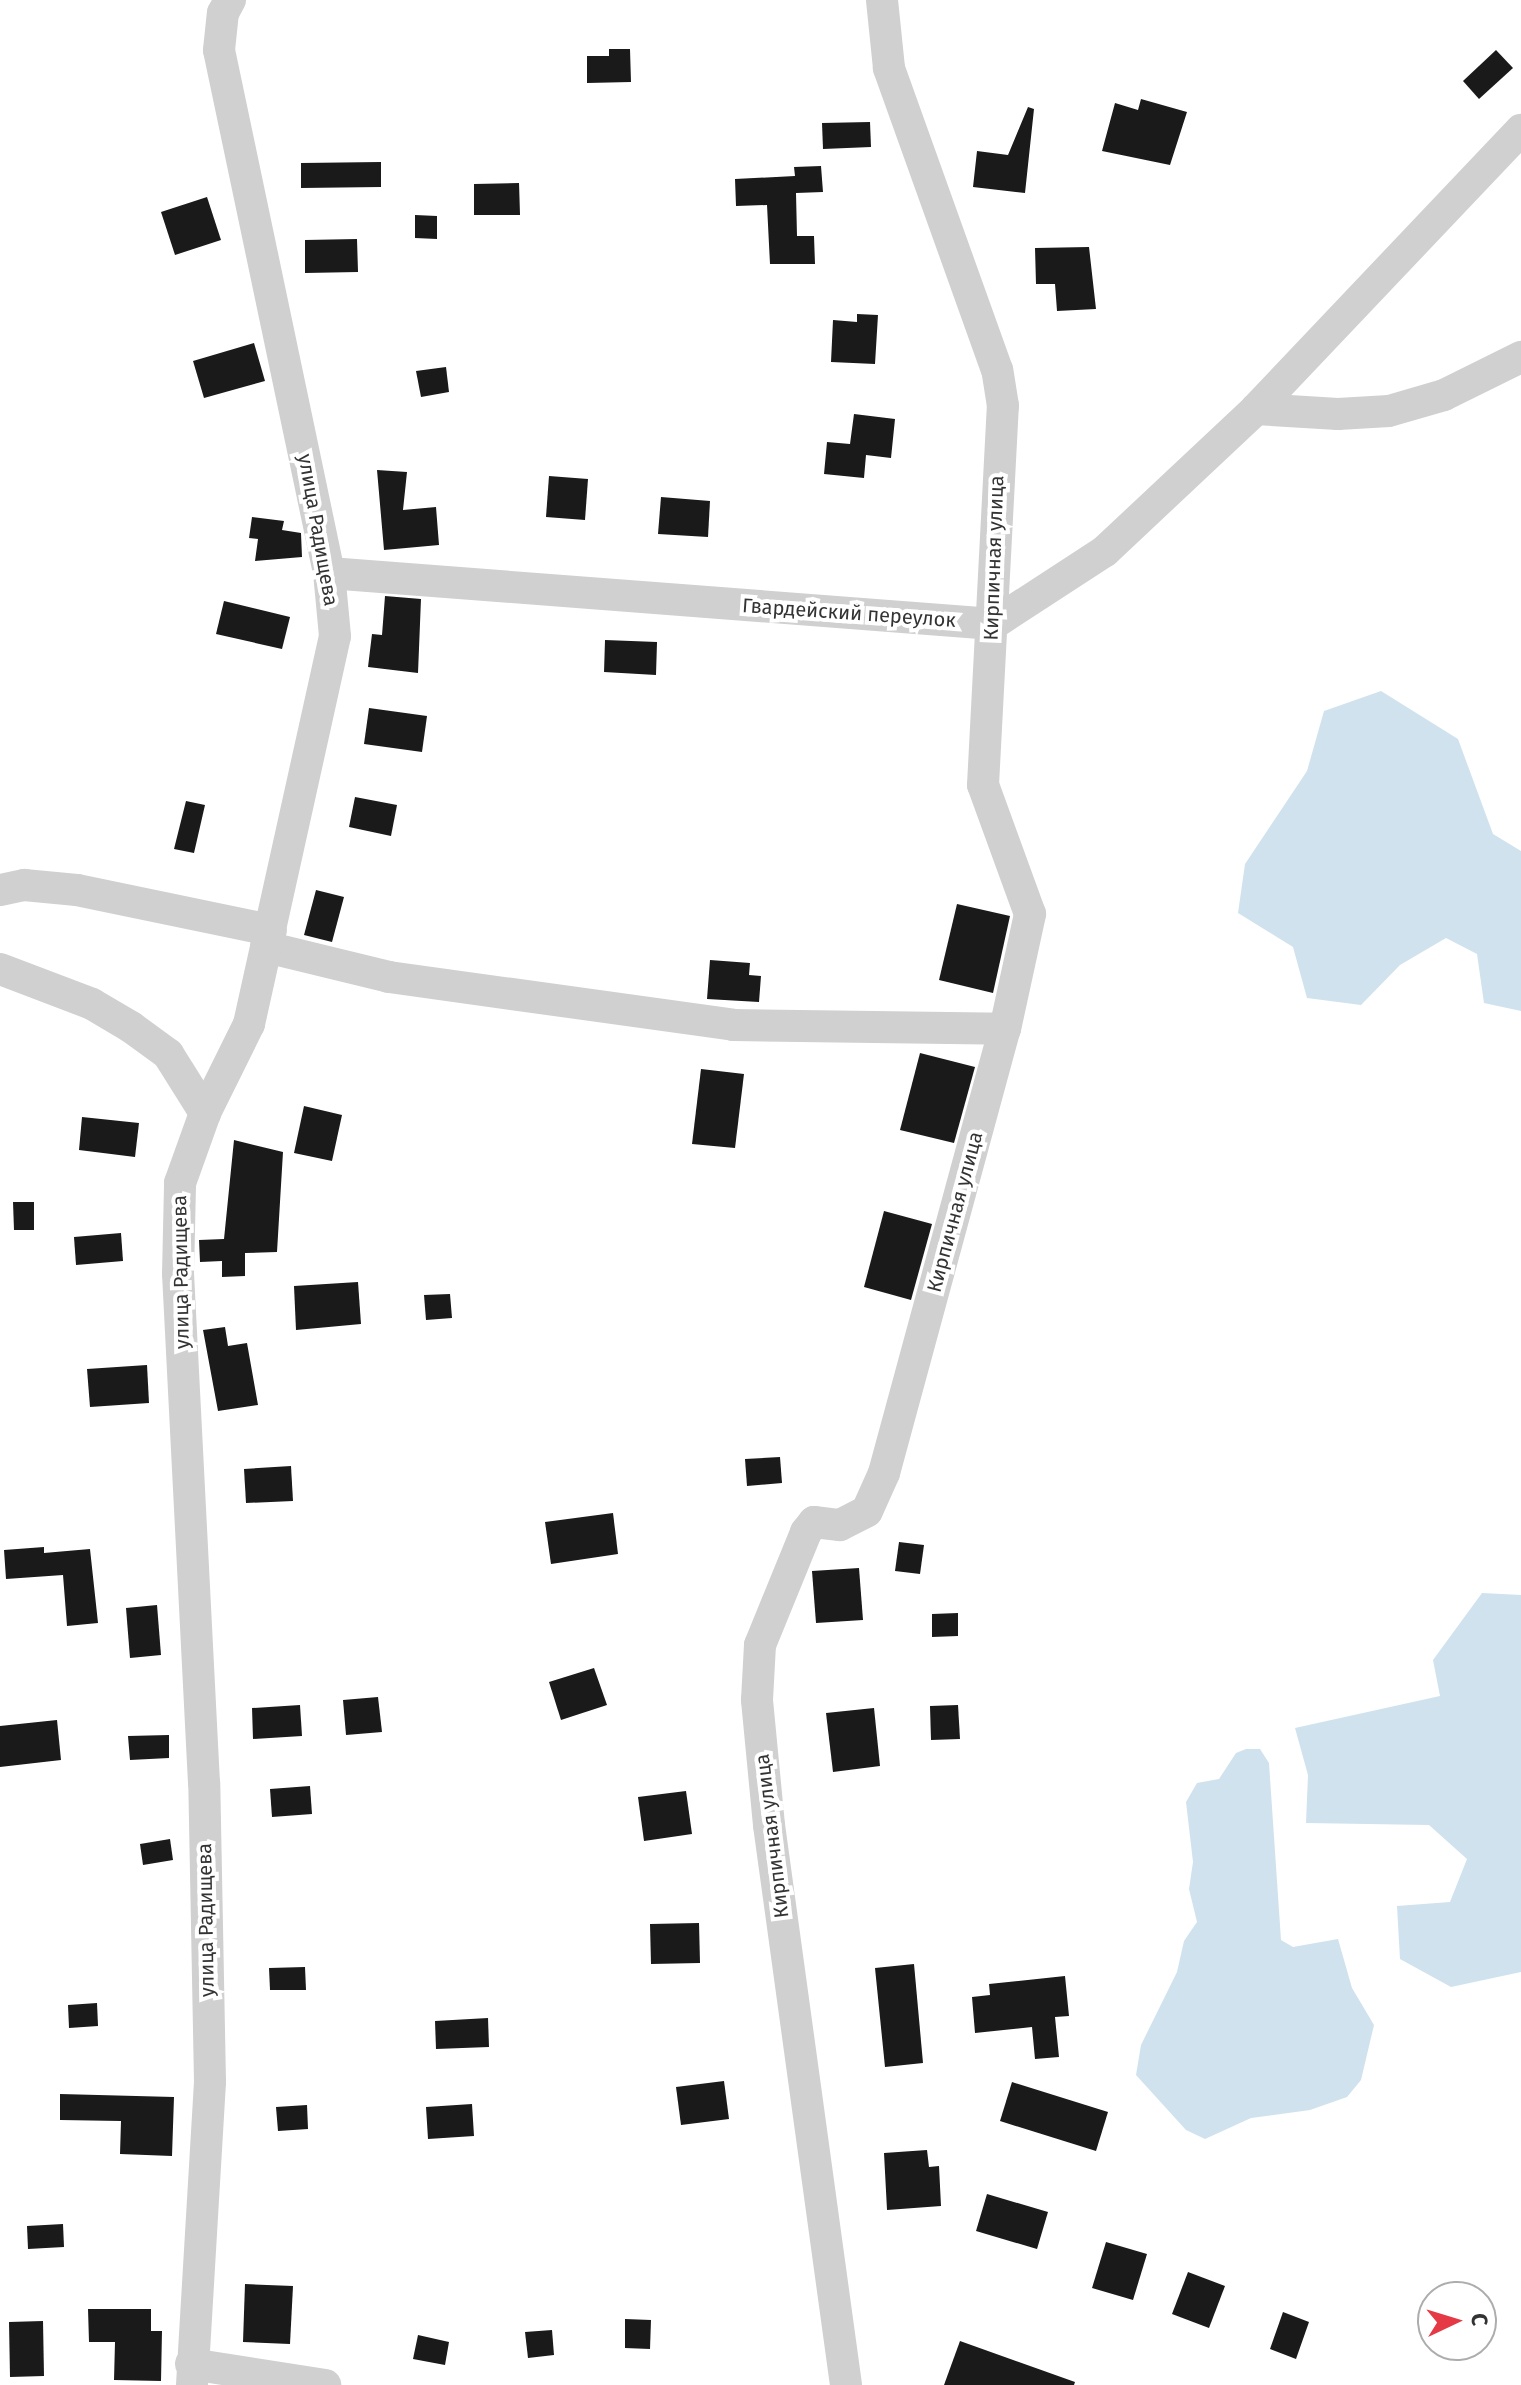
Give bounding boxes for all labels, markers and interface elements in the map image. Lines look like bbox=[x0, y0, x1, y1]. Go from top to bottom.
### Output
street label: улица Радищева bbox=[293, 452, 343, 608]
street label: Кирпичная улица bbox=[979, 475, 1009, 641]
street label: Гвардейский переулок bbox=[741, 594, 957, 632]
street label: Кирпичная улица bbox=[922, 1129, 988, 1295]
street label: улица Радищева bbox=[168, 1195, 194, 1349]
street label: Кирпичная улица bbox=[750, 1753, 794, 1919]
street label: улица Радищева bbox=[193, 1843, 219, 1997]
north arrow bbox=[1417, 2281, 1497, 2361]
text: С bbox=[1466, 2312, 1493, 2327]

